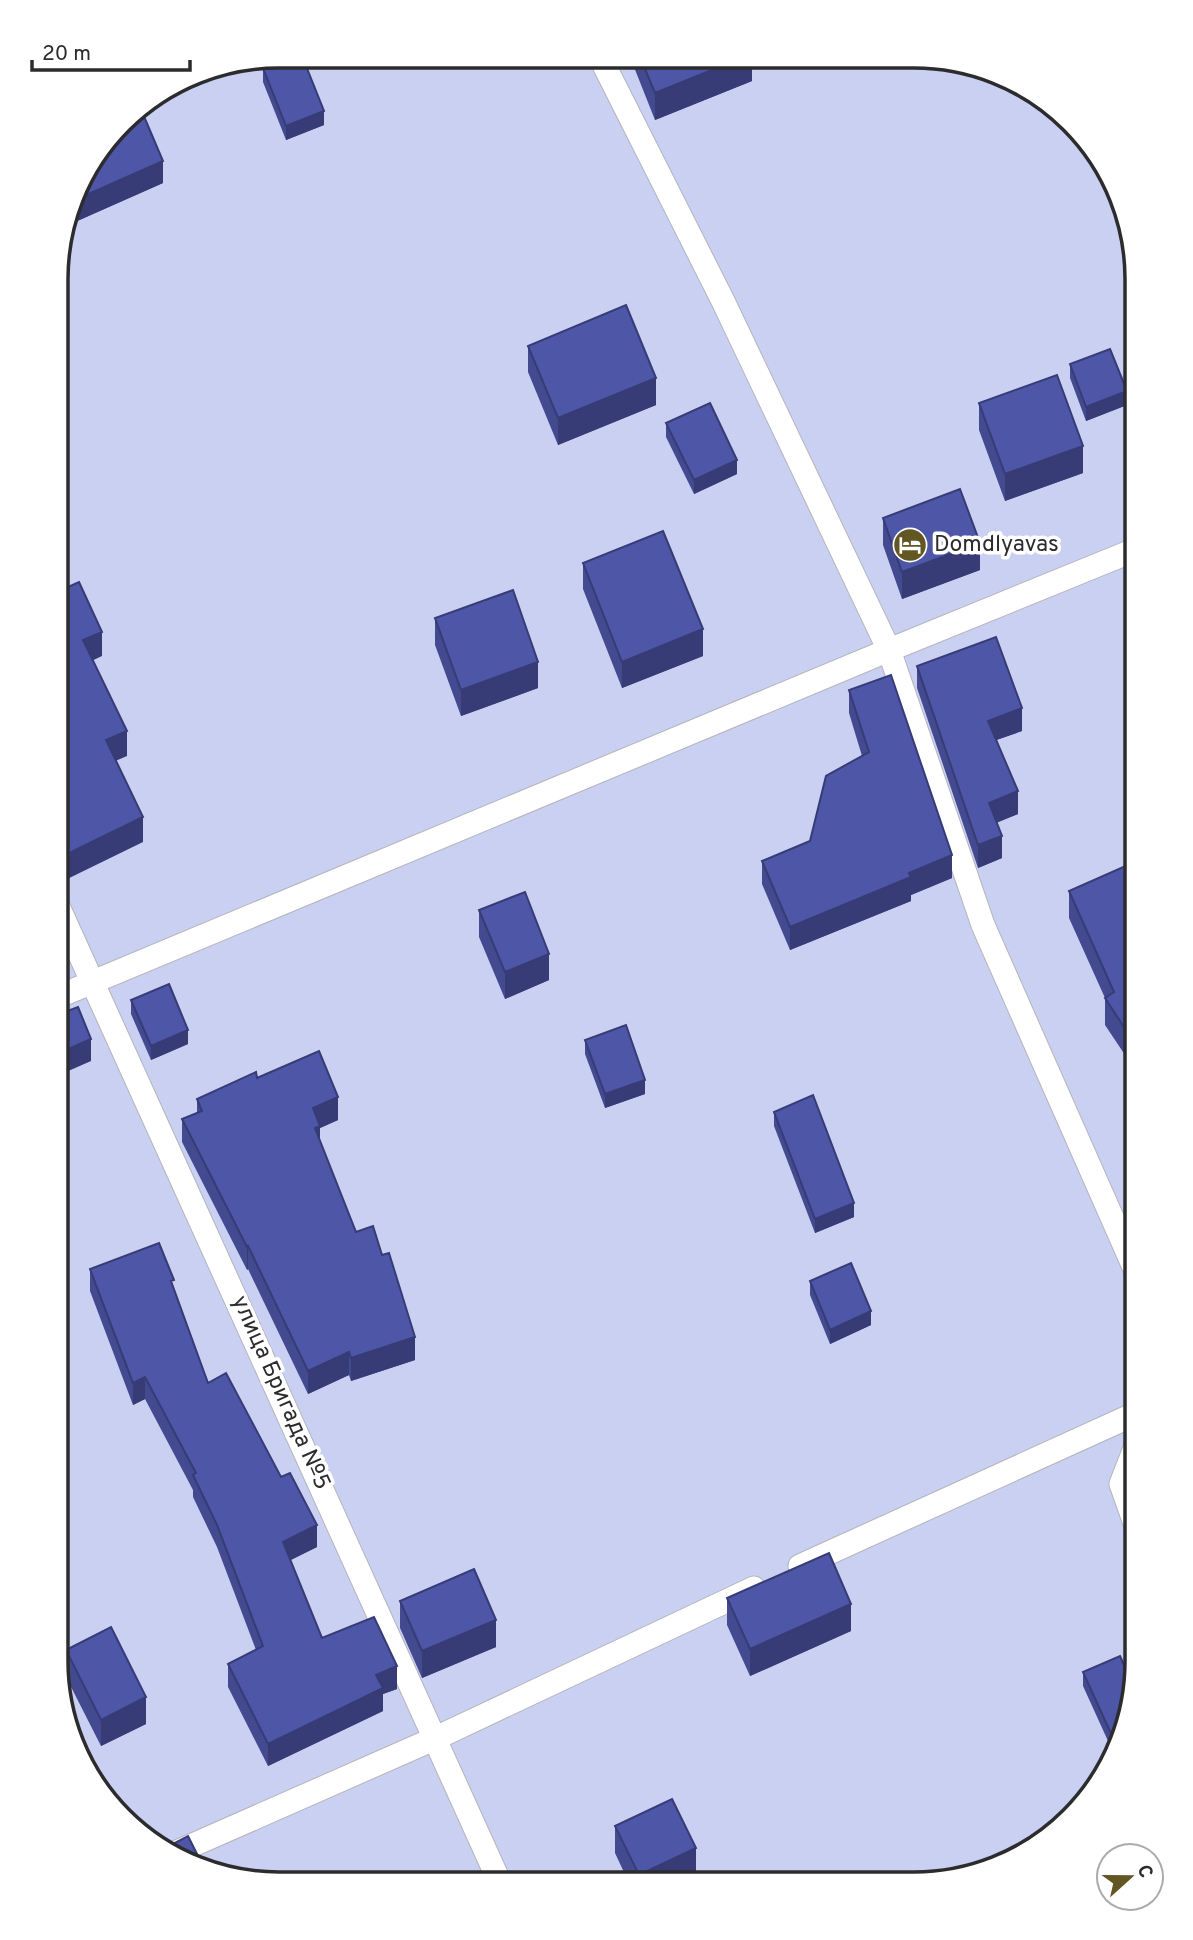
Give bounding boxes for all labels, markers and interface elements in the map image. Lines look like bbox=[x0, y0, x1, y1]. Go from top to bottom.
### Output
scale bar bbox=[32, 28, 189, 72]
text: 20 m bbox=[42, 41, 91, 68]
hotel icon: Domdlyavas bbox=[891, 526, 929, 564]
place label: Domdlyavas bbox=[934, 531, 1059, 560]
street label: улица Бригада №5 bbox=[224, 1291, 336, 1495]
north arrow bbox=[1095, 1842, 1165, 1912]
text: С bbox=[1131, 1862, 1157, 1882]

